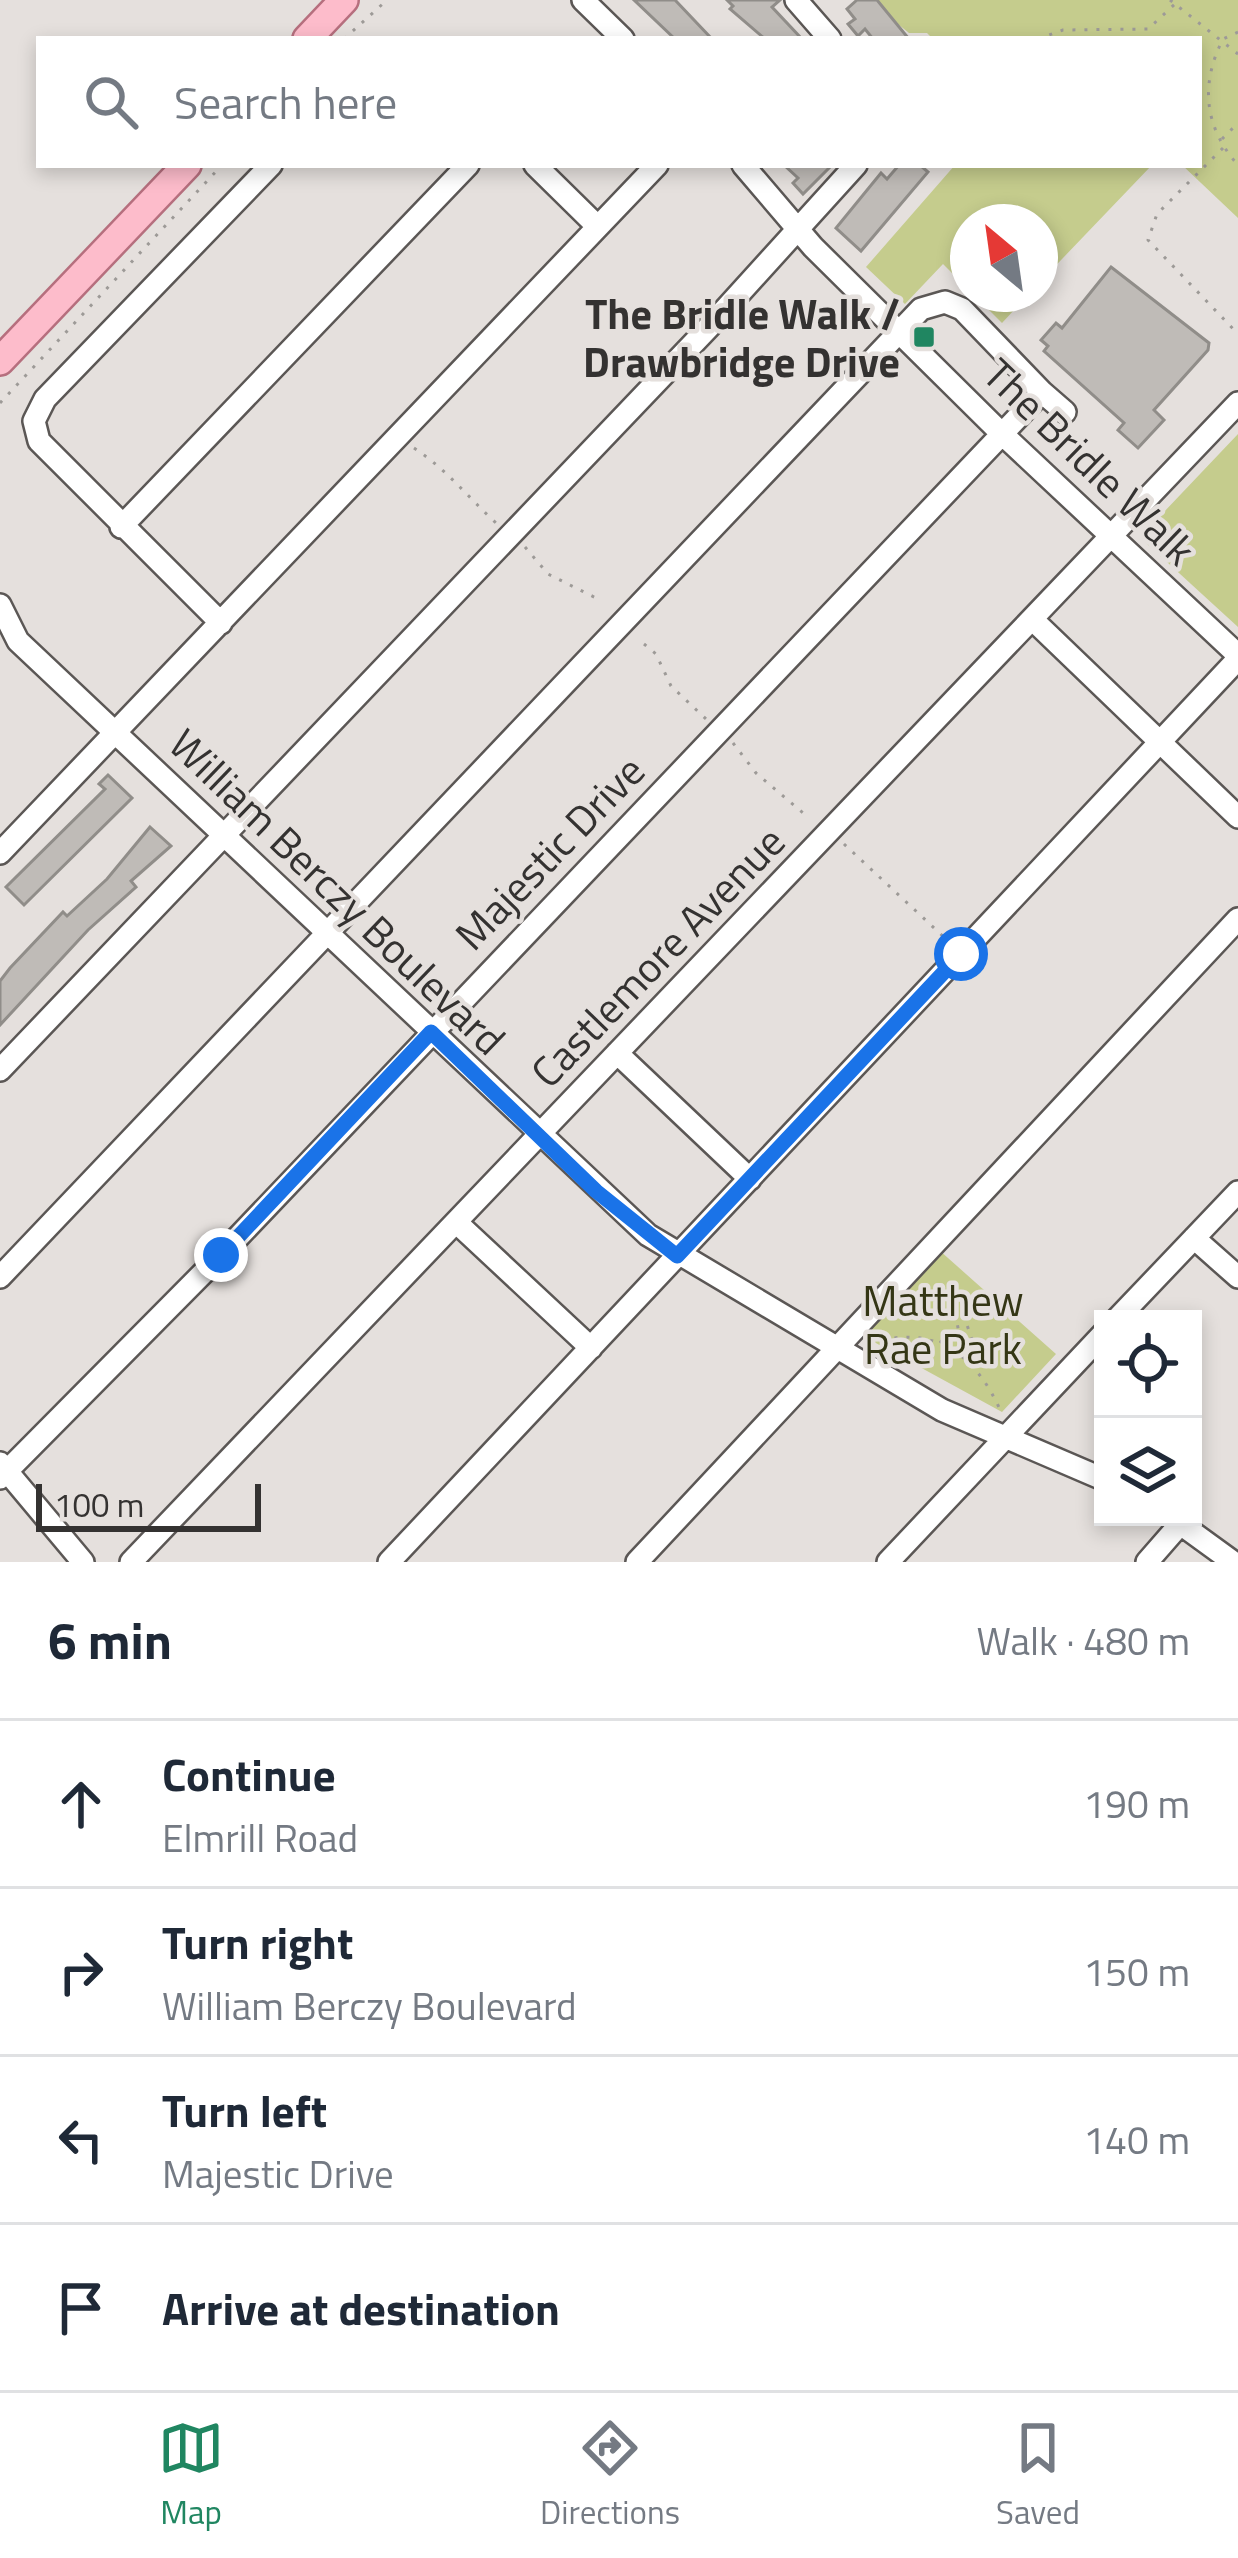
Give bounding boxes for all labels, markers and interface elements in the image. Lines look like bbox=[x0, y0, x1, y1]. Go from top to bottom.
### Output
search box bbox=[36, 36, 1202, 168]
text: Search here bbox=[174, 68, 397, 136]
icon: search bbox=[78, 69, 144, 135]
north arrow bbox=[950, 204, 1058, 312]
place label: The Bridle Walk / Drawbridge Drive bbox=[583, 281, 900, 393]
marker: The Bridle Walk / Drawbridge Drive bbox=[911, 324, 937, 350]
street label: The Bridle Walk bbox=[969, 343, 1211, 579]
street label: William Berczy Boulevard bbox=[155, 713, 521, 1069]
street label: Majestic Drive bbox=[439, 740, 659, 964]
street label: Castlemore Avenue bbox=[515, 811, 799, 1101]
route start bbox=[934, 927, 988, 981]
route end bbox=[194, 1228, 248, 1282]
park label: Matthew Rae Park bbox=[862, 1268, 1024, 1380]
map controls bbox=[1094, 1310, 1202, 1526]
button: locate bbox=[1094, 1310, 1202, 1418]
button: layers bbox=[1094, 1418, 1202, 1526]
scale bar bbox=[36, 1478, 261, 1531]
text: 100 m bbox=[54, 1480, 144, 1530]
text: 6 min bbox=[48, 1601, 172, 1679]
text: Walk · 480 m bbox=[976, 1611, 1190, 1670]
text: Continue bbox=[162, 1740, 336, 1808]
icon: ahead bbox=[48, 1771, 114, 1837]
text: 190 m bbox=[1083, 1774, 1190, 1833]
text: Elmrill Road bbox=[162, 1808, 358, 1867]
text: Turn right bbox=[162, 1908, 353, 1976]
icon: right bbox=[48, 1939, 114, 2005]
text: 150 m bbox=[1083, 1942, 1190, 2001]
text: William Berczy Boulevard bbox=[162, 1976, 577, 2035]
text: Turn left bbox=[162, 2076, 327, 2144]
icon: left bbox=[48, 2107, 114, 2173]
text: 140 m bbox=[1083, 2110, 1190, 2169]
text: Majestic Drive bbox=[162, 2144, 394, 2203]
text: Arrive at destination bbox=[162, 2274, 560, 2342]
icon: arrive bbox=[48, 2275, 114, 2341]
tab: Map bbox=[158, 2415, 224, 2537]
tab: Directions bbox=[540, 2415, 680, 2537]
tab: Saved bbox=[996, 2415, 1080, 2537]

